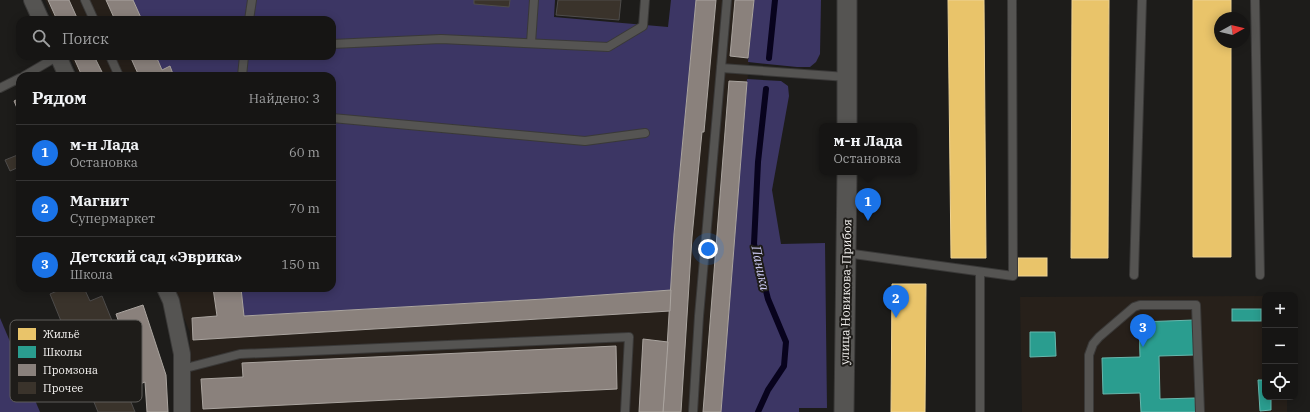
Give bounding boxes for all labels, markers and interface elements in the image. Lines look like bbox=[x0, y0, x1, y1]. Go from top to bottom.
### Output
north arrow bbox=[1214, 12, 1250, 48]
search box bbox=[16, 16, 336, 60]
icon: search bbox=[30, 27, 52, 49]
text: Поиск bbox=[62, 29, 109, 48]
text: Рядом bbox=[32, 87, 87, 109]
text: Найдено: 3 bbox=[249, 90, 320, 107]
popup bbox=[819, 123, 917, 175]
text: м-н Лада bbox=[833, 131, 903, 150]
text: м-н Лада bbox=[70, 135, 139, 154]
text: 1 bbox=[41, 144, 49, 161]
text: 60 m bbox=[289, 144, 320, 161]
text: Остановка bbox=[833, 150, 901, 167]
text: Остановка bbox=[70, 154, 138, 171]
pin: 1 bbox=[855, 188, 881, 221]
text: Магнит bbox=[70, 191, 129, 210]
text: 2 bbox=[41, 200, 49, 217]
text: 70 m bbox=[289, 200, 320, 217]
text: Супермаркет bbox=[70, 210, 155, 227]
street label: улица Новикова-Прибоя bbox=[837, 219, 854, 365]
your location bbox=[698, 239, 718, 259]
water label: Паника bbox=[747, 243, 774, 292]
text: Детский сад «Эврика» bbox=[70, 247, 242, 266]
text: 3 bbox=[41, 256, 49, 273]
text: 150 m bbox=[281, 256, 320, 273]
text: Школа bbox=[70, 266, 113, 283]
pin: 2 bbox=[883, 285, 909, 318]
map controls bbox=[1262, 292, 1298, 400]
button: + bbox=[1262, 292, 1298, 328]
pin: 3 bbox=[1130, 314, 1156, 347]
legend bbox=[10, 320, 142, 402]
text: Жильё bbox=[43, 327, 80, 341]
button: − bbox=[1262, 328, 1298, 364]
text: Школы bbox=[43, 345, 82, 359]
text: Промзона bbox=[43, 363, 98, 377]
button: locate bbox=[1262, 364, 1298, 400]
text: Прочее bbox=[43, 381, 83, 395]

